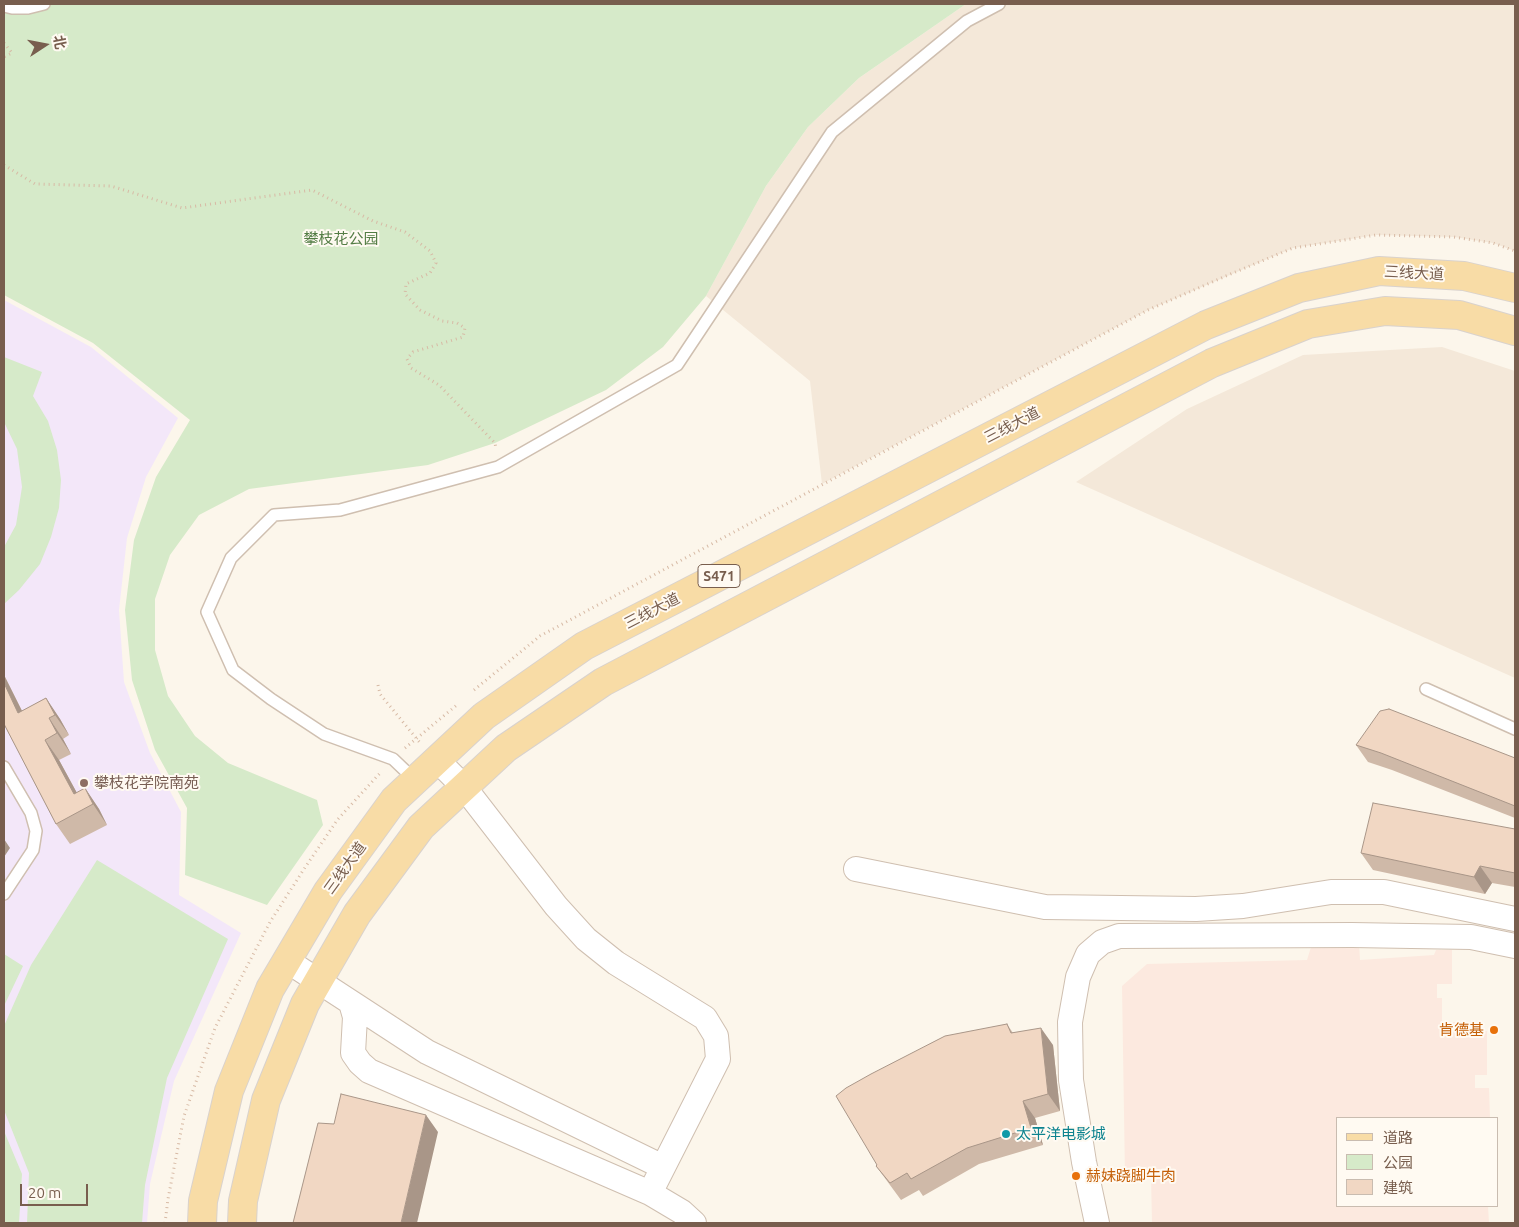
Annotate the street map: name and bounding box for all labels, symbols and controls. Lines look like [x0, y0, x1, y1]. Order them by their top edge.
north arrow [20, 20, 70, 70]
text: 北 [51, 34, 69, 51]
park label: 攀枝花公园 [304, 230, 378, 248]
street label: 三线大道 [1384, 262, 1444, 284]
street label: 三线大道 [981, 403, 1043, 447]
road number: S471 [698, 564, 740, 588]
street label: 三线大道 [621, 589, 683, 633]
place label: 攀枝花学院南苑 [94, 774, 199, 792]
marker: 攀枝花学院南苑 [78, 777, 90, 789]
street label: 三线大道 [320, 838, 370, 898]
place label: 肯德基 [1439, 1021, 1484, 1039]
marker: 肯德基 [1488, 1024, 1500, 1036]
legend [1336, 1117, 1499, 1207]
place label: 太平洋电影城 [1016, 1125, 1106, 1143]
marker: 太平洋电影城 [1000, 1128, 1012, 1140]
text: 道路 [1383, 1129, 1413, 1146]
text: 公园 [1383, 1154, 1413, 1171]
place label: 赫妹跷脚牛肉 [1086, 1167, 1176, 1185]
marker: 赫妹跷脚牛肉 [1070, 1170, 1082, 1182]
scale bar [22, 1174, 90, 1206]
text: 建筑 [1383, 1179, 1413, 1196]
text: 20 m [28, 1184, 61, 1201]

